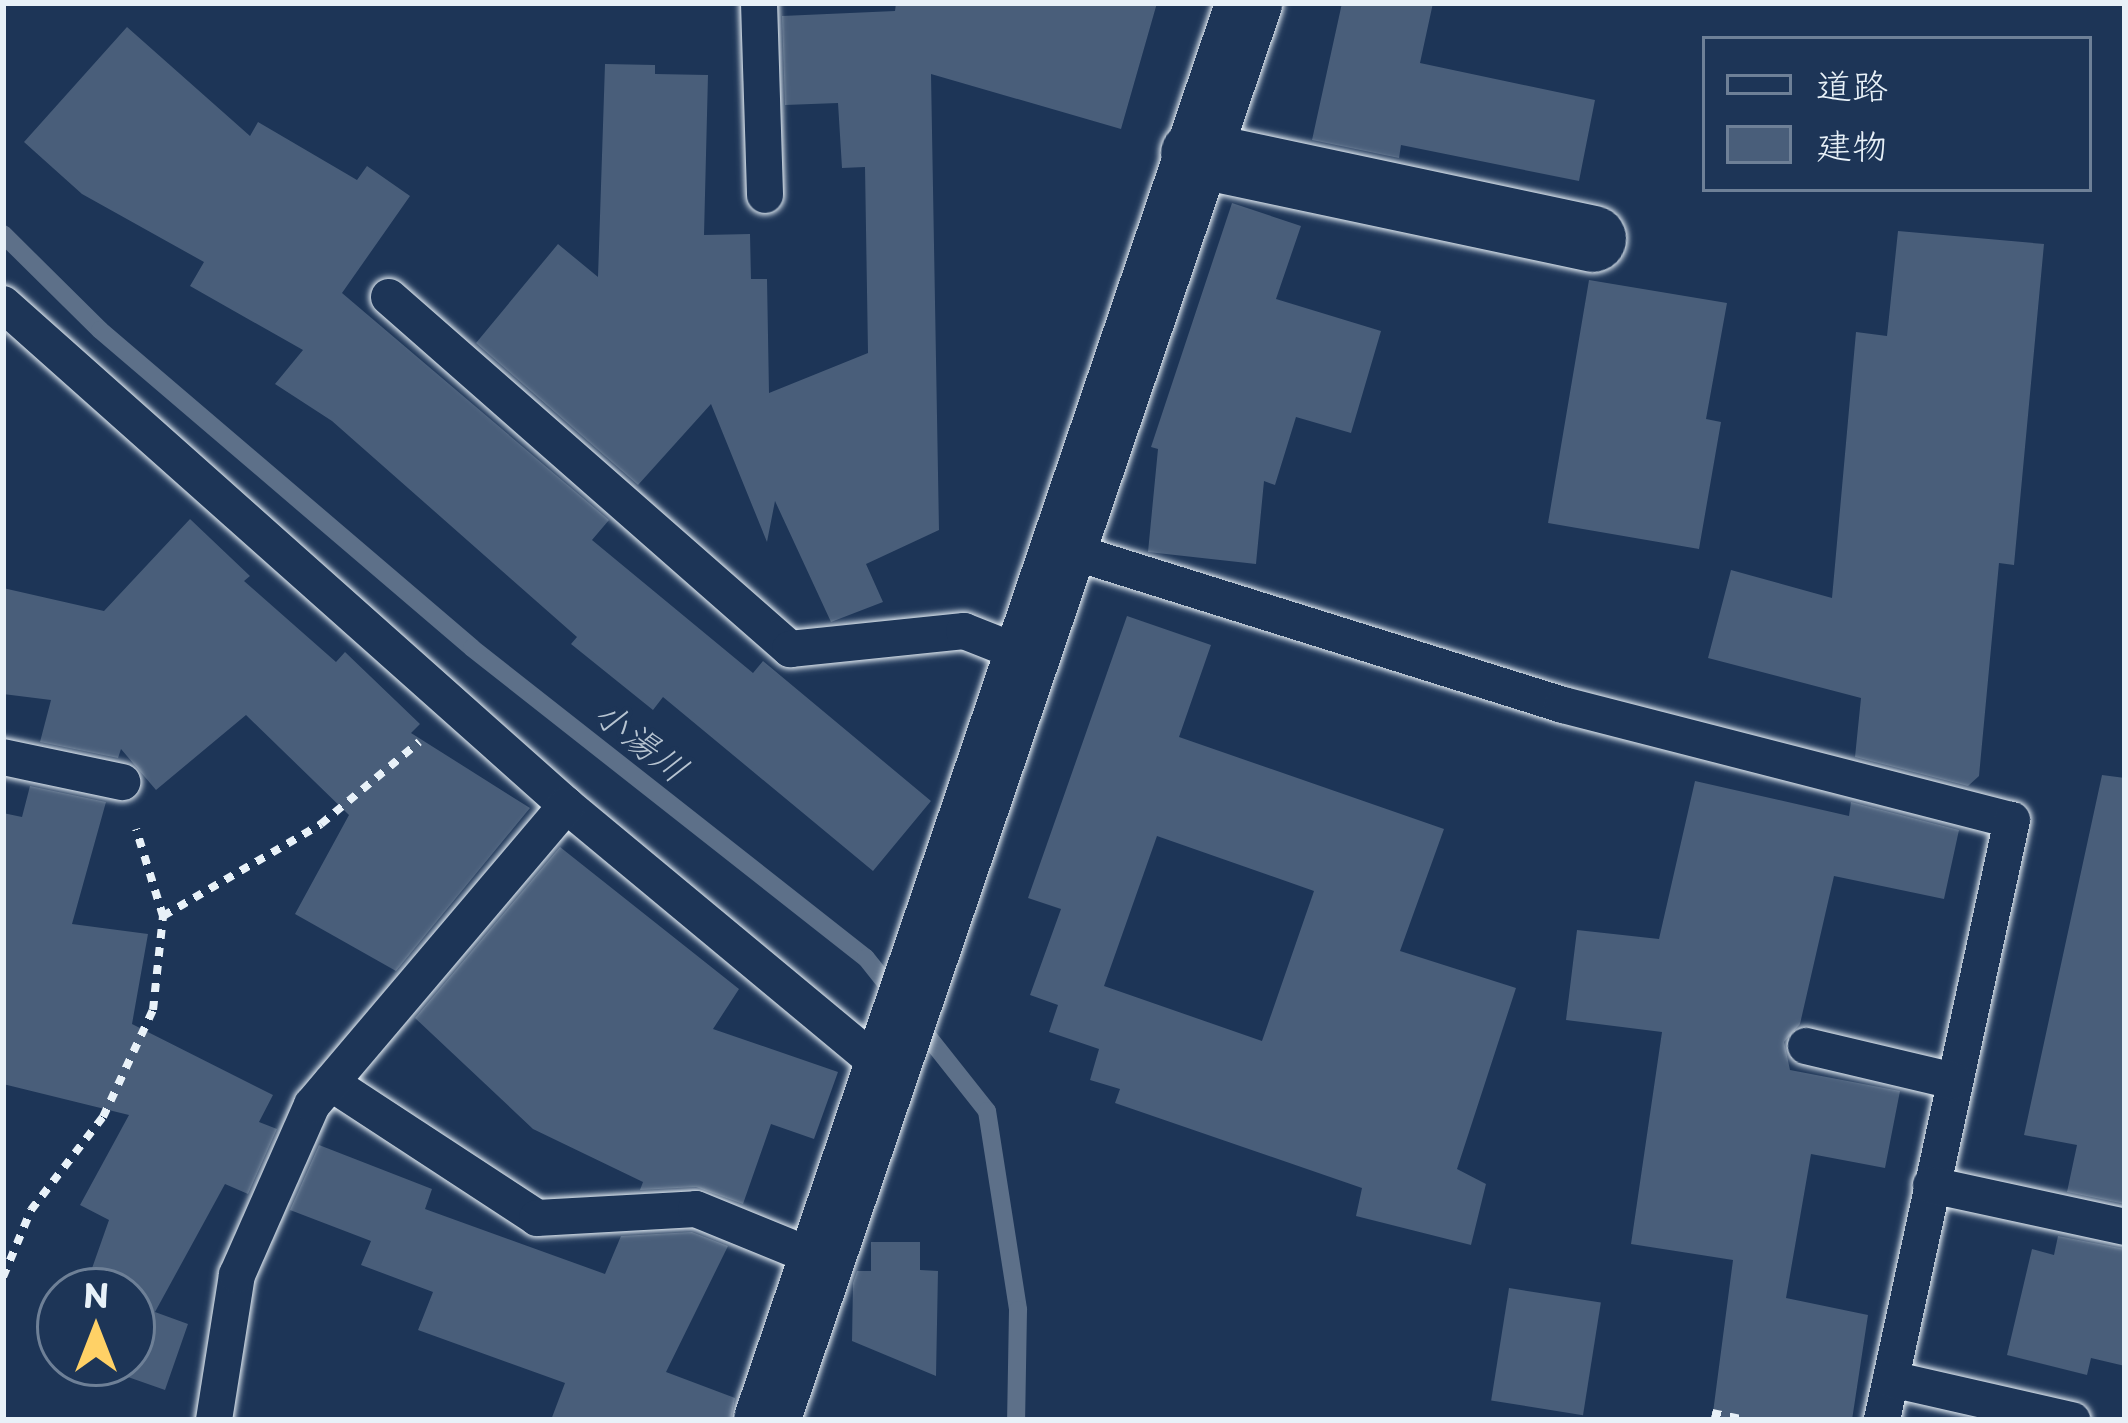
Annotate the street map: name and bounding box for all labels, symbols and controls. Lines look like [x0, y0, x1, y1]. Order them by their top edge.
legend [1702, 36, 2092, 192]
text: 道路 [1816, 57, 1888, 111]
text: 建物 [1816, 117, 1888, 171]
water label: 小湯川 [586, 690, 698, 790]
north arrow [36, 1267, 156, 1387]
text: N [83, 1269, 109, 1319]

